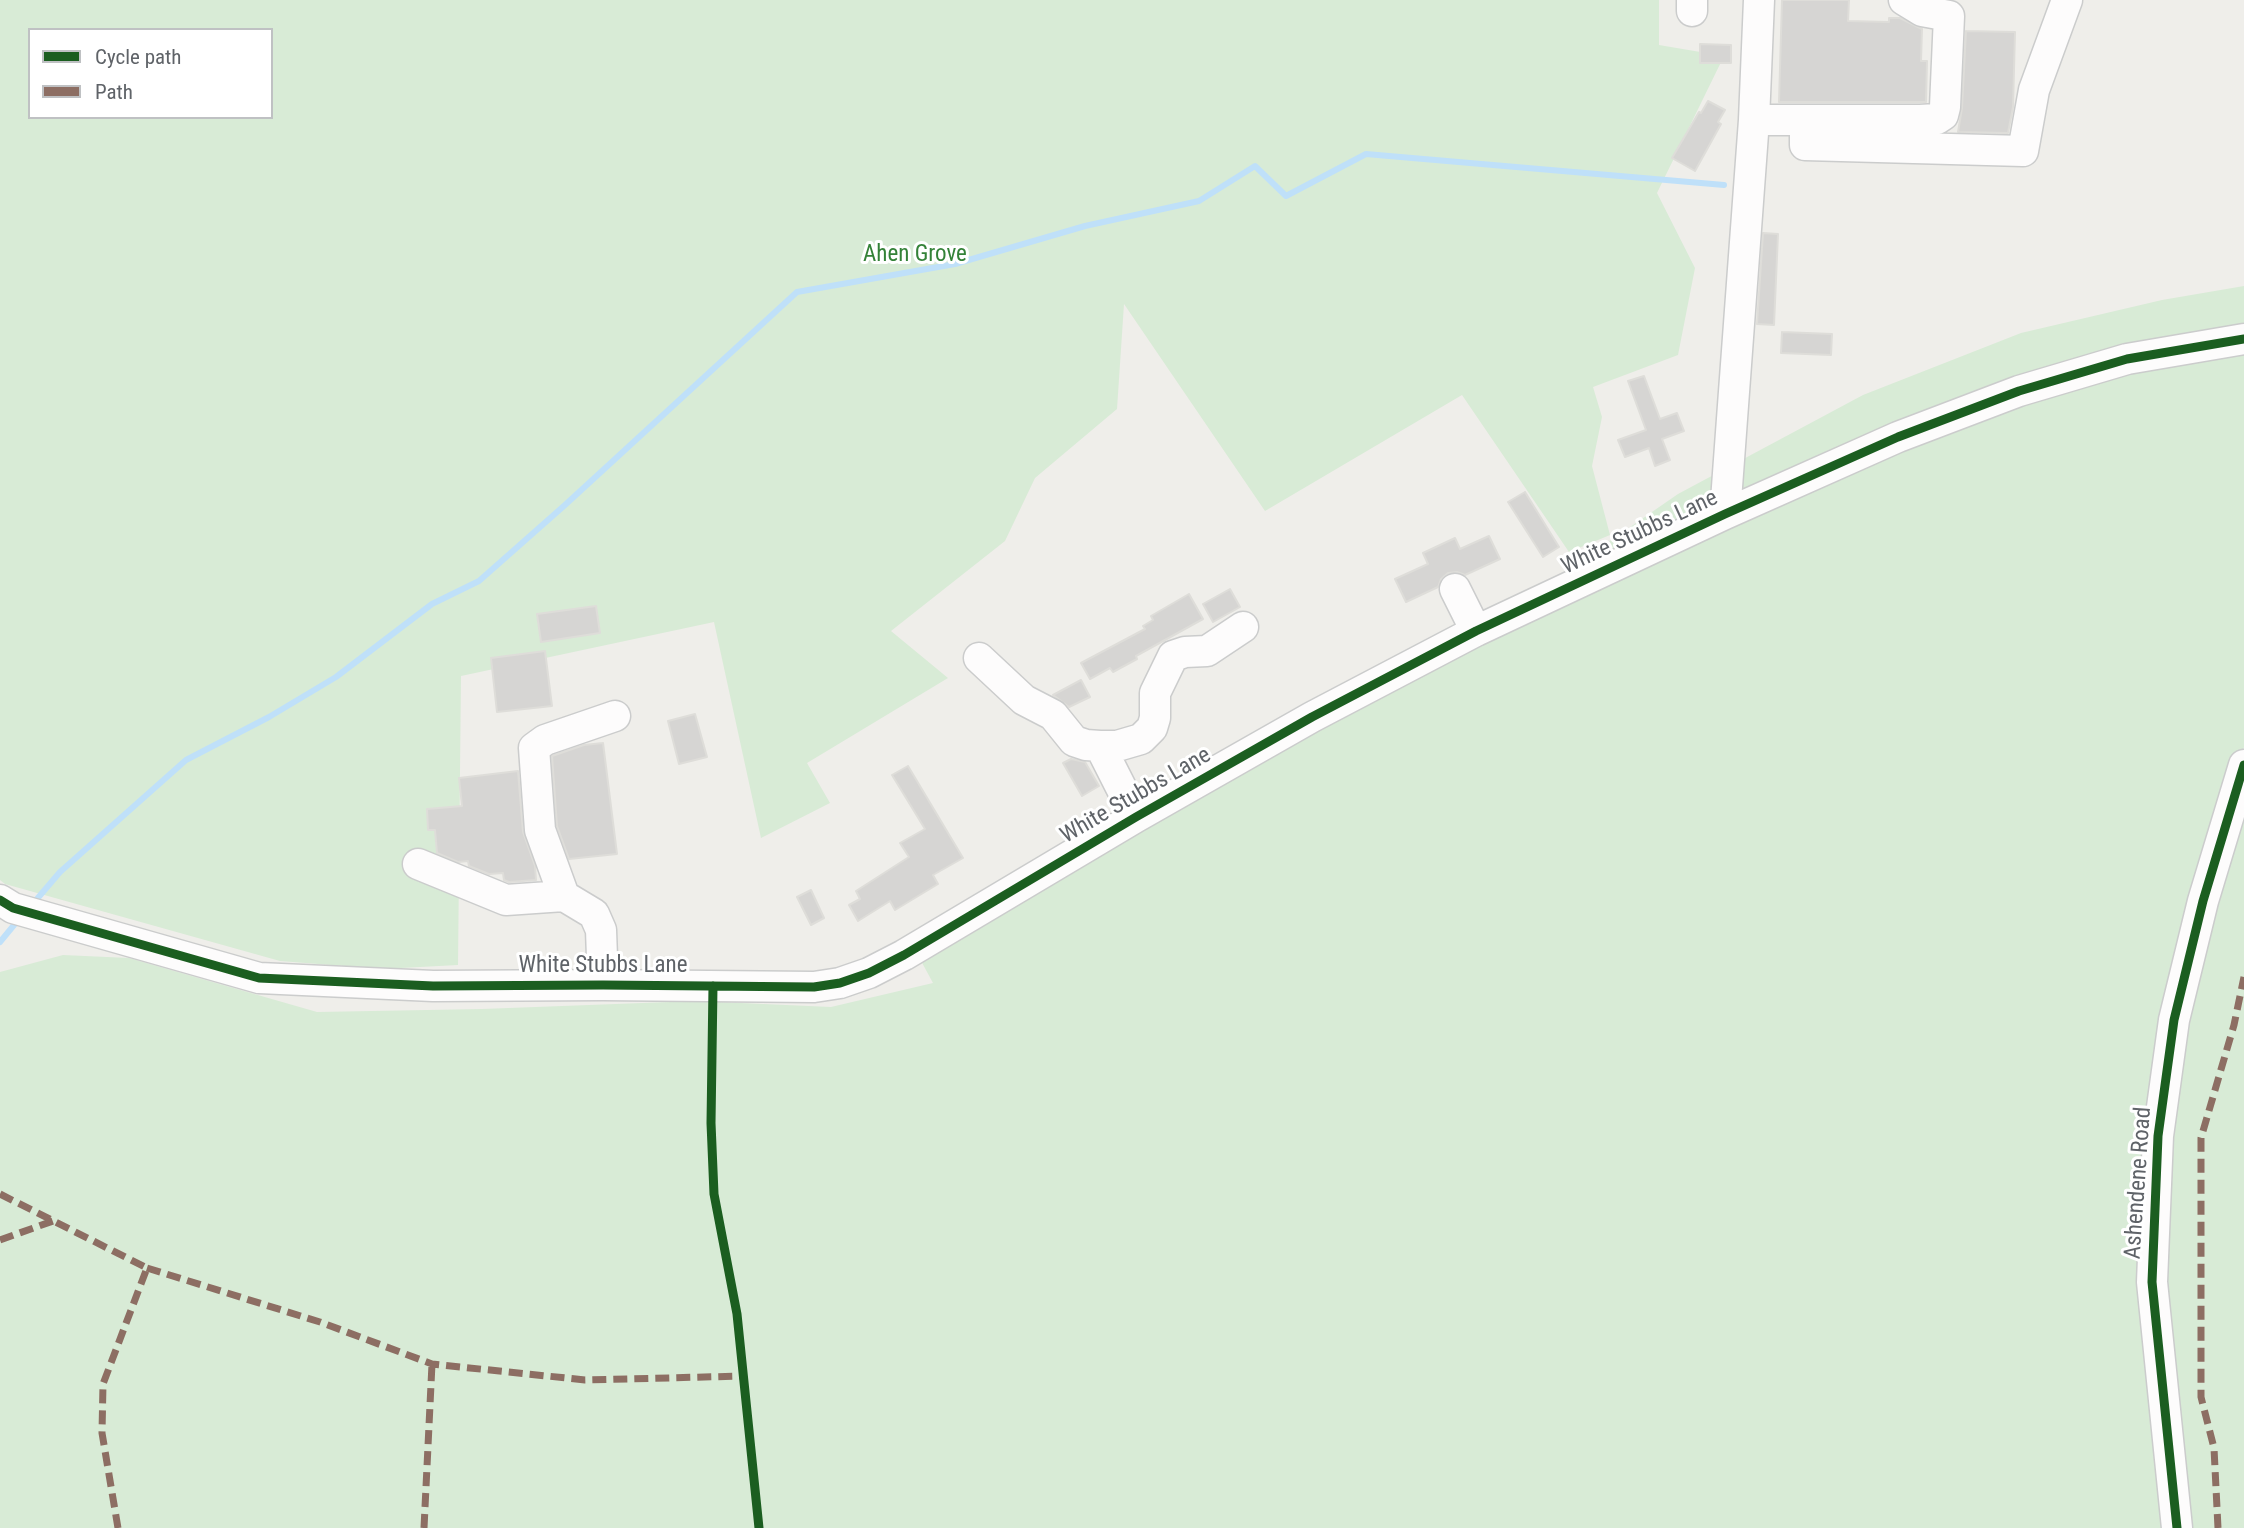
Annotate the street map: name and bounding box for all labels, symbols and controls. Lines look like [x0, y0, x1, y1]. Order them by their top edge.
legend [28, 28, 273, 119]
text: Cycle path [95, 45, 181, 69]
text: Path [95, 80, 133, 104]
park label: Ahen Grove [863, 241, 967, 269]
street label: White Stubbs Lane [1558, 485, 1722, 581]
street label: White Stubbs Lane [1056, 742, 1216, 850]
street label: White Stubbs Lane [519, 952, 687, 980]
street label: Ashendene Road [2120, 1106, 2158, 1260]

